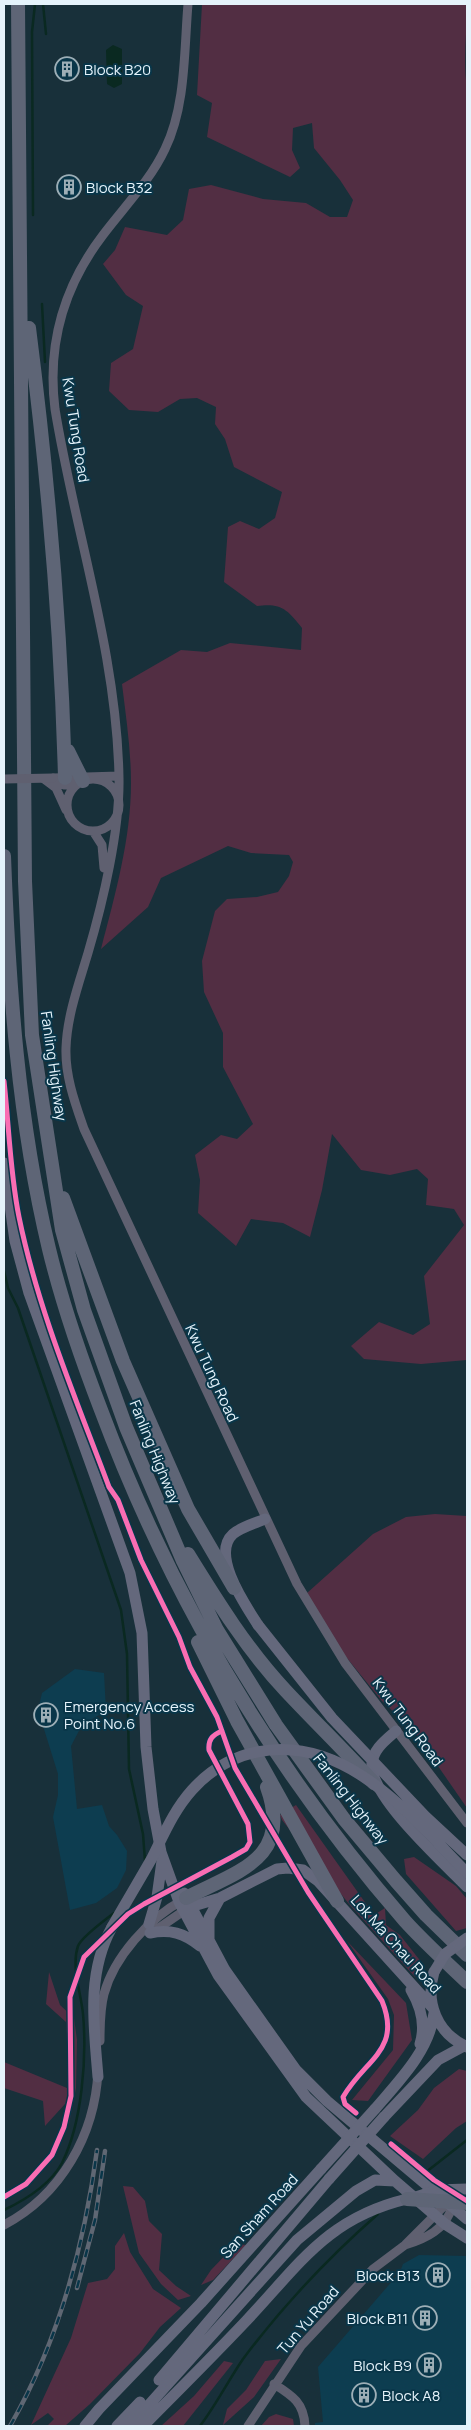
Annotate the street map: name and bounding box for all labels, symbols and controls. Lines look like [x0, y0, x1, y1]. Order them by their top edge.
building icon: Block B20 [54, 56, 80, 82]
place label: Block B20 [84, 59, 151, 80]
building icon: Block B32 [56, 174, 82, 200]
place label: Block B32 [86, 177, 152, 198]
street label: Kwu Tung Road [57, 376, 95, 484]
street label: Fanling Highway [36, 1010, 72, 1122]
street label: Kwu Tung Road [180, 1321, 244, 1425]
street label: Fanling Highway [125, 1397, 186, 1507]
street label: Kwu Tung Road [368, 1673, 448, 1771]
place label: Emergency Access Point No.6 [64, 1696, 195, 1734]
building icon: Emergency Access Point No.6 [33, 1702, 59, 1728]
street label: Fanling Highway [309, 1749, 393, 1849]
street label: Lok Ma Chau Road [346, 1890, 446, 1998]
street label: San Sham Road [215, 2169, 303, 2263]
building icon: Block B13 [425, 2262, 451, 2288]
place label: Block B13 [356, 2265, 420, 2286]
street label: Tun Yu Road [272, 2281, 344, 2359]
building icon: Block B11 [412, 2305, 438, 2331]
place label: Block B11 [347, 2308, 408, 2329]
building icon: Block B9 [416, 2352, 442, 2378]
place label: Block B9 [353, 2355, 412, 2376]
building icon: Block A8 [351, 2382, 377, 2408]
place label: Block A8 [382, 2385, 441, 2406]

